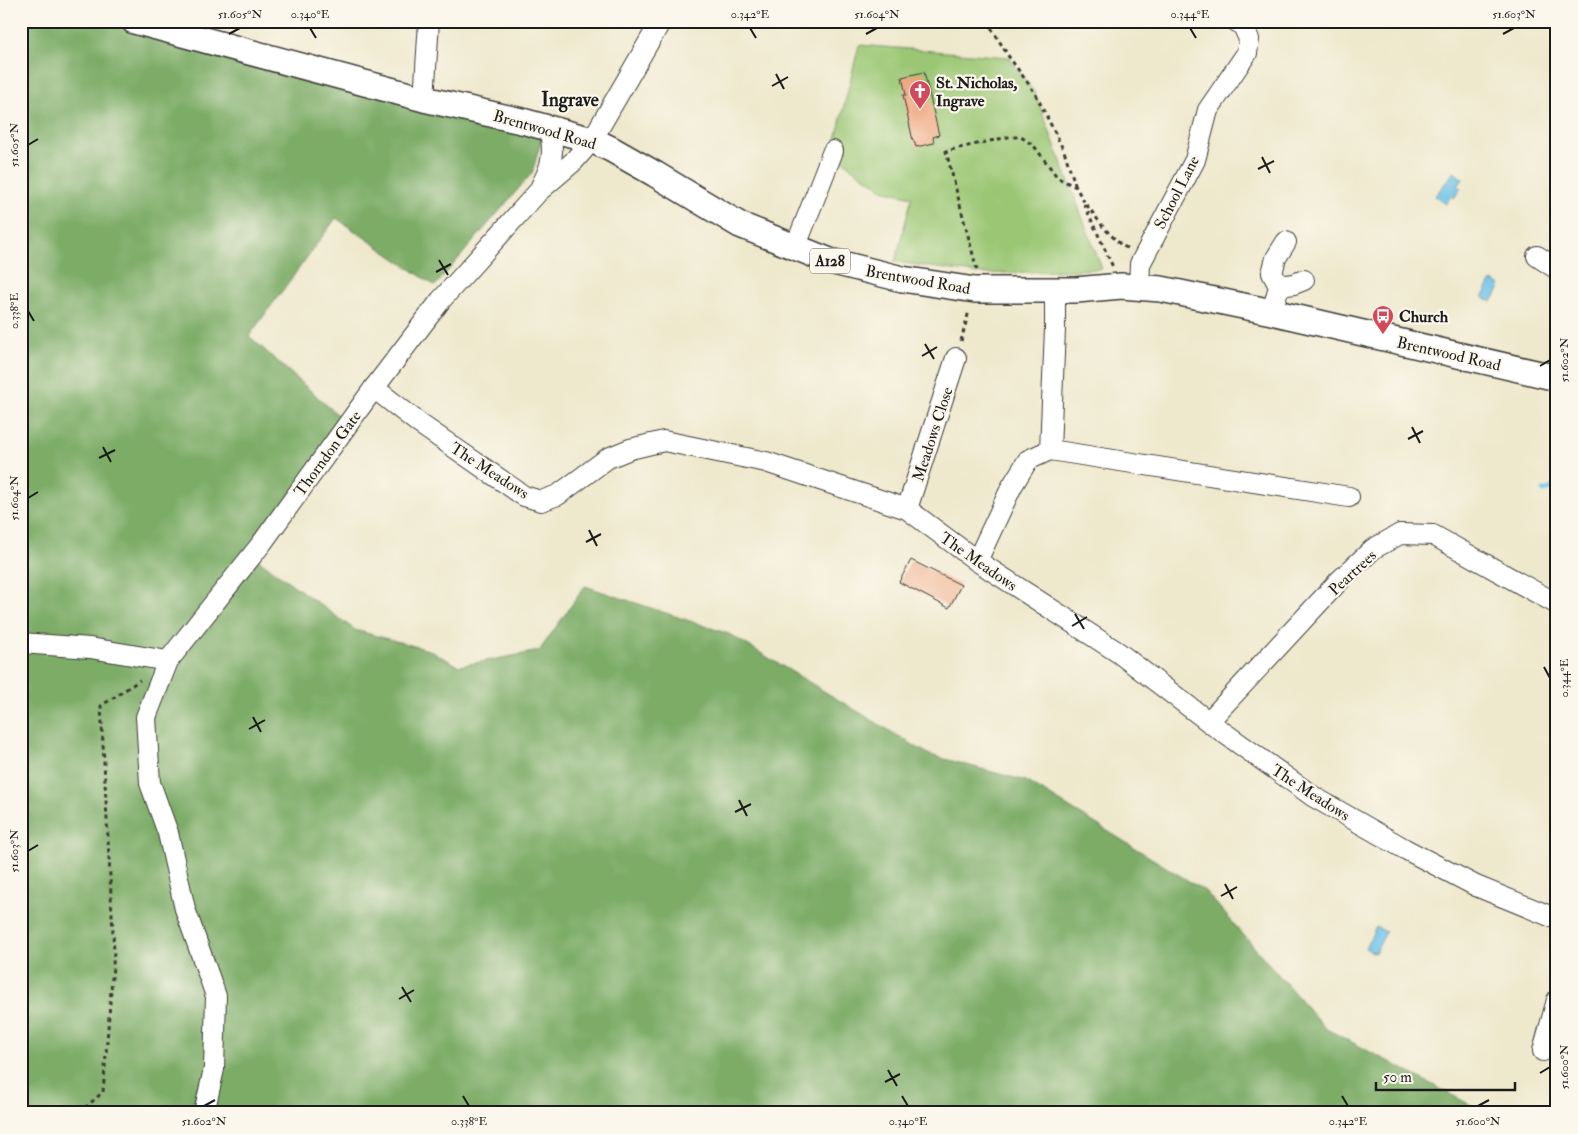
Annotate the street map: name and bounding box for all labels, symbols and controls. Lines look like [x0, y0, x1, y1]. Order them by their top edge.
text: 51.605°N [218, 7, 262, 22]
text: 0.340°E [291, 7, 330, 22]
text: 0.342°E [731, 7, 770, 22]
text: 51.604°N [854, 7, 900, 22]
text: 0.344°E [1171, 7, 1210, 22]
text: 51.603°N [1492, 7, 1536, 22]
place label: St. Nicholas, Ingrave [936, 73, 1018, 112]
church icon: St. Nicholas, Ingrave [908, 79, 932, 110]
district label: Ingrave [541, 88, 599, 113]
street label: Brentwood Road [491, 106, 599, 154]
text: 51.605°N [7, 123, 22, 167]
street label: School Lane [1150, 152, 1204, 232]
road number: A128 [810, 248, 850, 274]
street label: Brentwood Road [864, 261, 972, 299]
text: 0.338°E [7, 293, 22, 329]
bus stop icon: Church [1371, 304, 1395, 335]
place label: Church [1399, 307, 1449, 327]
street label: Brentwood Road [1395, 332, 1503, 376]
text: 51.602°N [1557, 337, 1572, 383]
street label: Meadows Close [908, 384, 958, 484]
street label: Thorndon Gate [290, 407, 366, 500]
street label: The Meadows [446, 438, 532, 504]
text: 51.604°N [7, 475, 22, 521]
street label: The Meadows [936, 528, 1021, 596]
street label: Peartrees [1325, 546, 1381, 600]
text: 0.344°E [1557, 658, 1572, 697]
street label: The Meadows [1267, 760, 1353, 826]
text: 51.603°N [7, 829, 22, 873]
text: 51.600°N [1557, 1044, 1572, 1090]
scale bar [1376, 1059, 1514, 1091]
text: 50 m [1383, 1068, 1412, 1087]
text: 51.602°N [181, 1114, 227, 1129]
text: 0.338°E [451, 1114, 487, 1129]
text: 0.340°E [889, 1114, 928, 1129]
text: 0.342°E [1329, 1114, 1368, 1129]
text: 51.600°N [1455, 1114, 1501, 1129]

